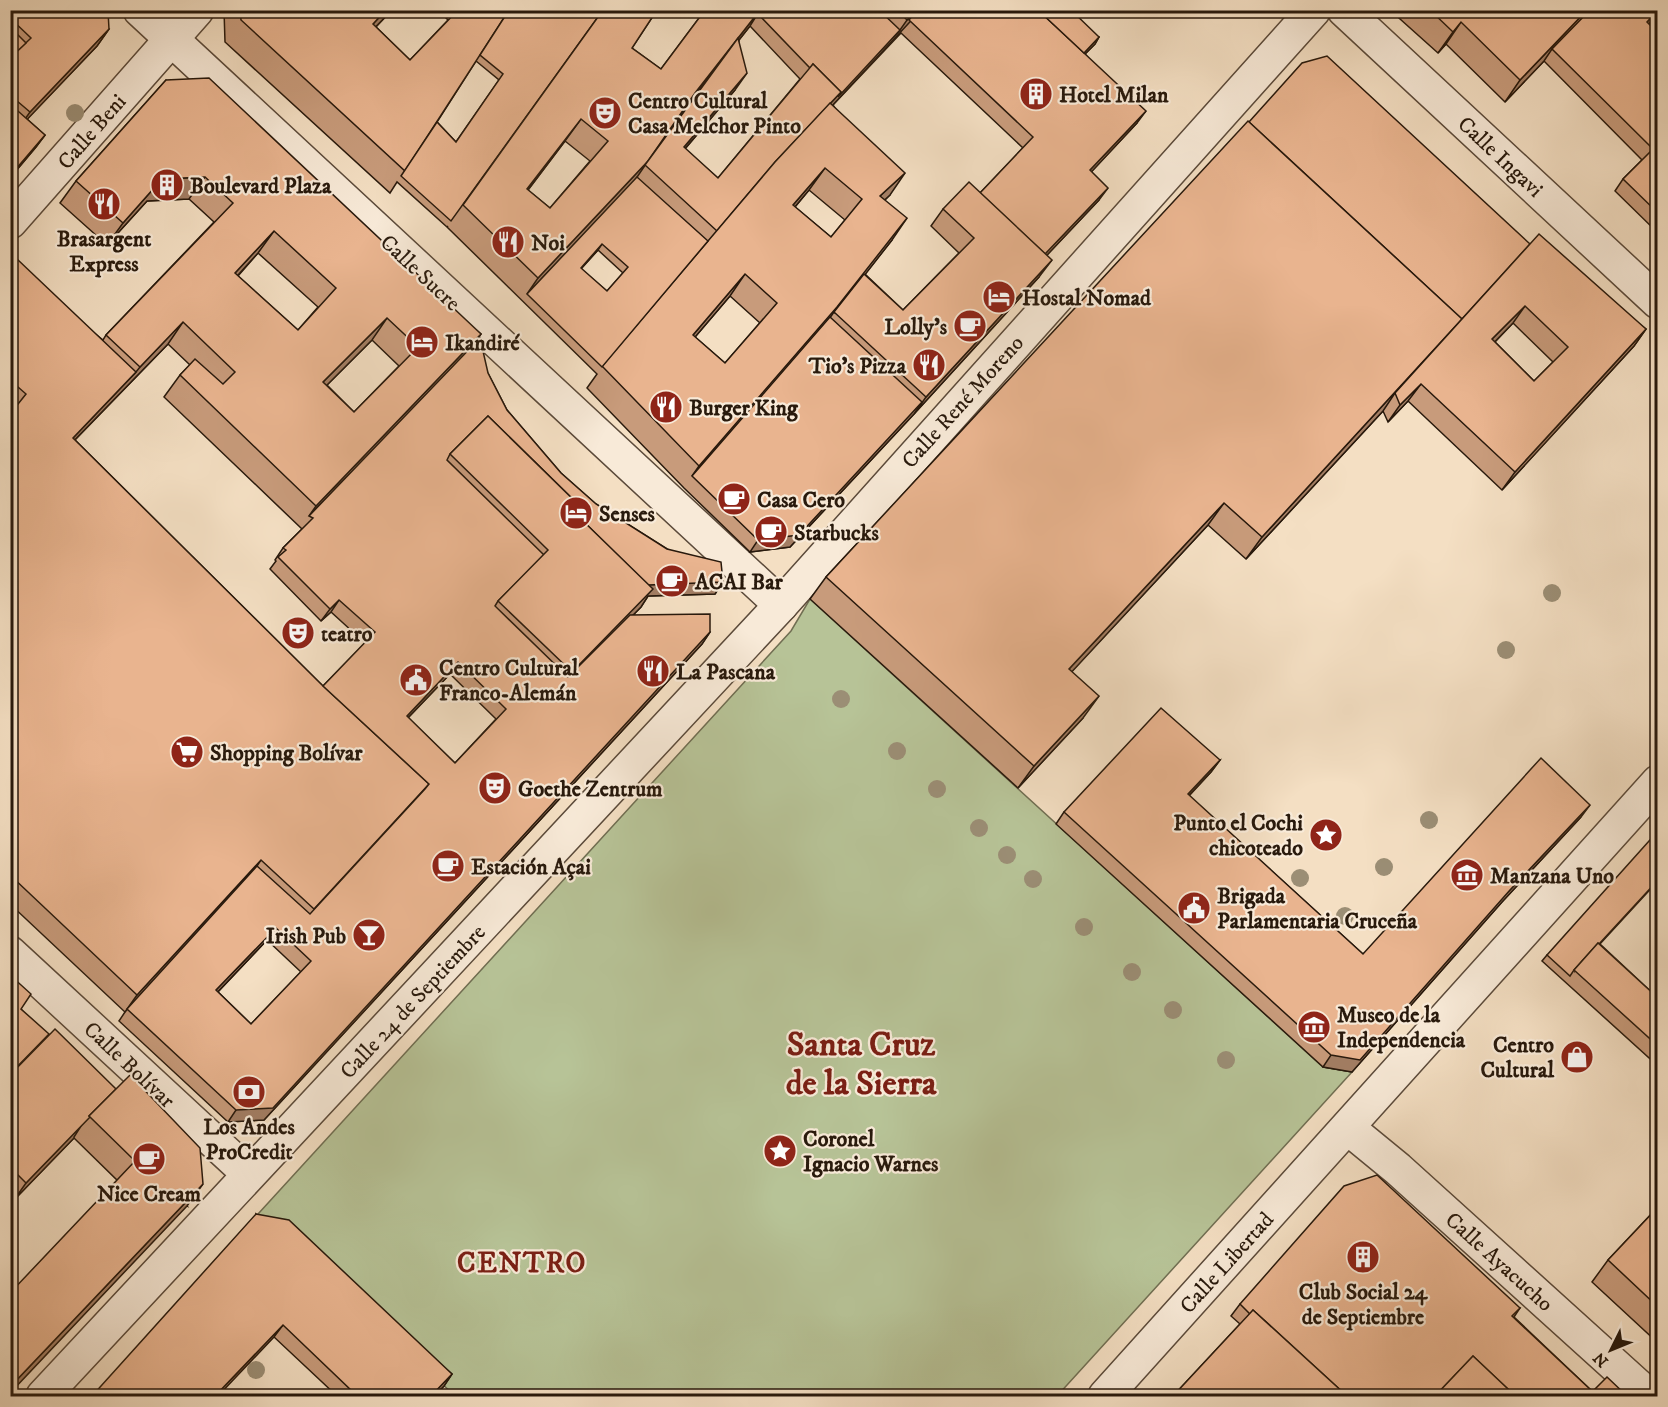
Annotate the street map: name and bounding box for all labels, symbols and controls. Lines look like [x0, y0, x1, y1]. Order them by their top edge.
building icon: Hotel Milan [1018, 76, 1054, 112]
place label: Hotel Milan [1059, 82, 1169, 109]
place label: Centro Cultural Casa Melchor Pinto [628, 88, 801, 140]
street label: Calle Beni [52, 89, 132, 175]
theatre icon: Centro Cultural Casa Melchor Pinto [587, 95, 623, 131]
street label: Calle Ingavi [1452, 111, 1548, 203]
building icon: Boulevard Plaza [149, 167, 185, 203]
place label: Boulevard Plaza [190, 173, 332, 200]
restaurant icon: Brasargent Express [86, 186, 122, 222]
restaurant icon: Noi [490, 224, 526, 260]
place label: Brasargent Express [57, 226, 151, 278]
street label: Calle Sucre [374, 229, 466, 317]
place label: Noi [531, 230, 565, 257]
hotel icon: Hostal Nomad [981, 279, 1017, 315]
place label: Hostal Nomad [1022, 285, 1152, 312]
cafe icon: Lolly's [952, 308, 988, 344]
place label: Lolly's [884, 314, 948, 341]
hotel icon: Ikandiré [404, 324, 440, 360]
place label: Ikandiré [445, 330, 521, 357]
street label: Calle René Moreno [896, 330, 1030, 474]
restaurant icon: Tio's Pizza [911, 347, 947, 383]
place label: Tio's Pizza [808, 353, 907, 380]
restaurant icon: Burger King [648, 389, 684, 425]
place label: Burger King [689, 395, 799, 422]
cafe icon: Casa Cero [716, 481, 752, 517]
place label: Casa Cero [757, 487, 845, 514]
hotel icon: Senses [558, 495, 594, 531]
place label: Senses [599, 501, 656, 528]
cafe icon: Starbucks [753, 514, 789, 550]
place label: Starbucks [794, 520, 879, 547]
cafe icon: ACAI Bar [654, 563, 690, 599]
place label: ACAI Bar [694, 569, 784, 596]
theatre icon: teatro [280, 615, 316, 651]
place label: teatro [321, 621, 373, 648]
restaurant icon: La Pascana [635, 653, 671, 689]
place label: Centro Cultural Franco-Alemán [439, 655, 579, 707]
place label: La Pascana [676, 659, 776, 686]
public building icon: Centro Cultural Franco-Alemán [398, 662, 434, 698]
supermarket icon: Shopping Bolívar [169, 734, 205, 770]
place label: Shopping Bolívar [210, 740, 363, 767]
theatre icon: Goethe Zentrum [477, 770, 513, 806]
place label: Goethe Zentrum [518, 776, 663, 803]
place label: Punto el Cochi chicoteado [1173, 810, 1303, 862]
place icon: Punto el Cochi chicoteado [1308, 817, 1344, 853]
cafe icon: Estación Açai [430, 848, 466, 884]
place label: Estación Açai [471, 854, 591, 881]
museum icon: Manzana Uno [1449, 857, 1485, 893]
place label: Manzana Uno [1490, 863, 1614, 890]
place label: Brigada Parlamentaria Cruceña [1217, 883, 1418, 935]
public building icon: Brigada Parlamentaria Cruceña [1176, 890, 1212, 926]
bar icon: Irish Pub [351, 917, 387, 953]
street label: Calle 24 de Septiembre [335, 919, 492, 1085]
place label: Irish Pub [266, 923, 346, 950]
place label: Museo de la Independencia [1337, 1002, 1466, 1054]
museum icon: Museo de la Independencia [1296, 1009, 1332, 1045]
street label: Calle Bolívar [78, 1016, 181, 1115]
district label: Santa Cruz de la Sierra [786, 1024, 937, 1105]
place label: Centro Cultural [1480, 1032, 1554, 1084]
shop icon: Centro Cultural [1559, 1039, 1595, 1075]
bank icon: Los Andes ProCredit [231, 1074, 267, 1110]
place label: Los Andes ProCredit [203, 1114, 295, 1166]
place label: Coronel Ignacio Warnes [803, 1126, 939, 1178]
place icon: Coronel Ignacio Warnes [762, 1133, 798, 1169]
cafe icon: Nice Cream [131, 1141, 167, 1177]
place label: Nice Cream [97, 1181, 202, 1208]
street label: Calle Libertad [1174, 1207, 1280, 1319]
street label: Calle Ayacucho [1439, 1207, 1559, 1318]
building icon: Club Social 24 de Septiembre [1345, 1239, 1381, 1275]
district label: CENTRO [457, 1246, 587, 1281]
place label: Club Social 24 de Septiembre [1299, 1279, 1428, 1331]
north arrow [1581, 1320, 1641, 1380]
text: N [1589, 1348, 1613, 1371]

